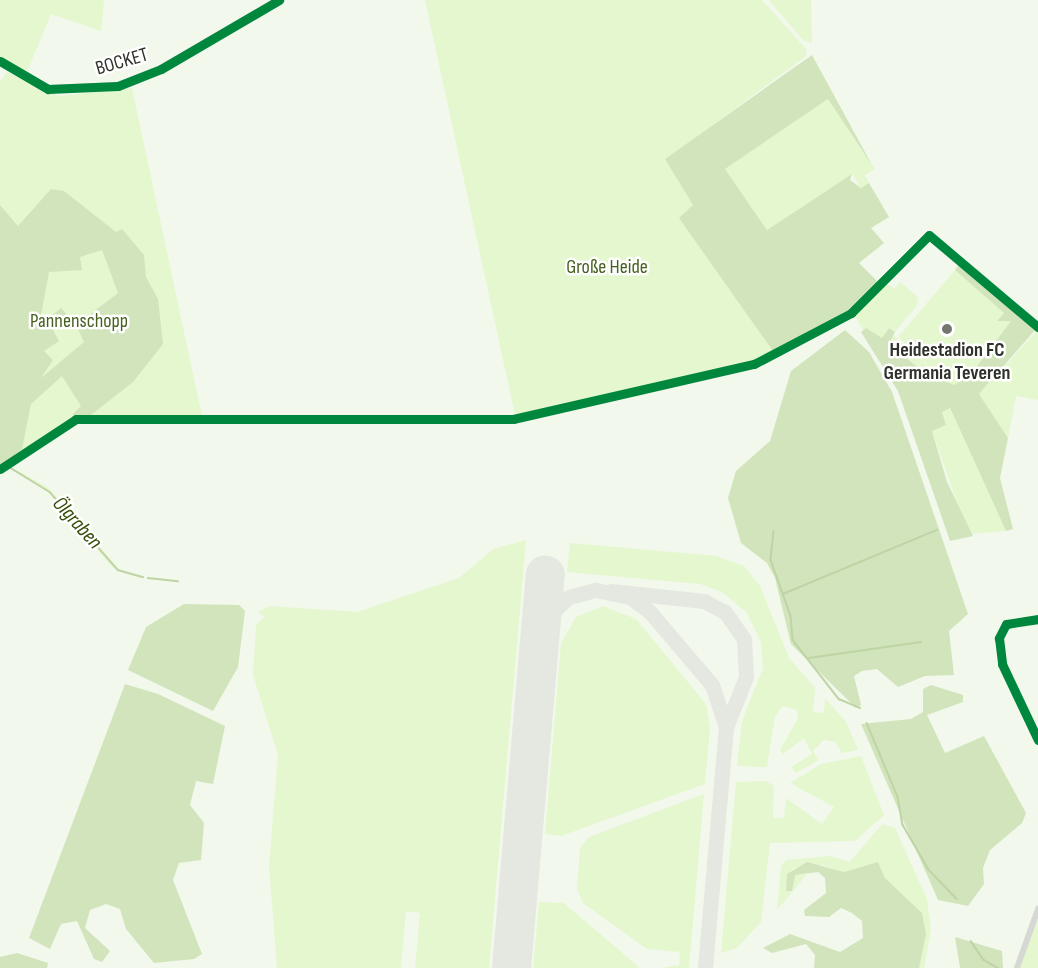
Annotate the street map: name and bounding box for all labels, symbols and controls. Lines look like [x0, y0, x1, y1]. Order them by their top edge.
street label: BOCKET [93, 43, 151, 81]
park label: Große Heide [566, 255, 648, 279]
park label: Pannenschopp [30, 309, 128, 333]
marker: Heidestadion FC Germania Teveren [940, 322, 954, 336]
place label: Heidestadion FC Germania Teveren [884, 338, 1010, 385]
water label: Ölgraben [47, 492, 107, 554]

